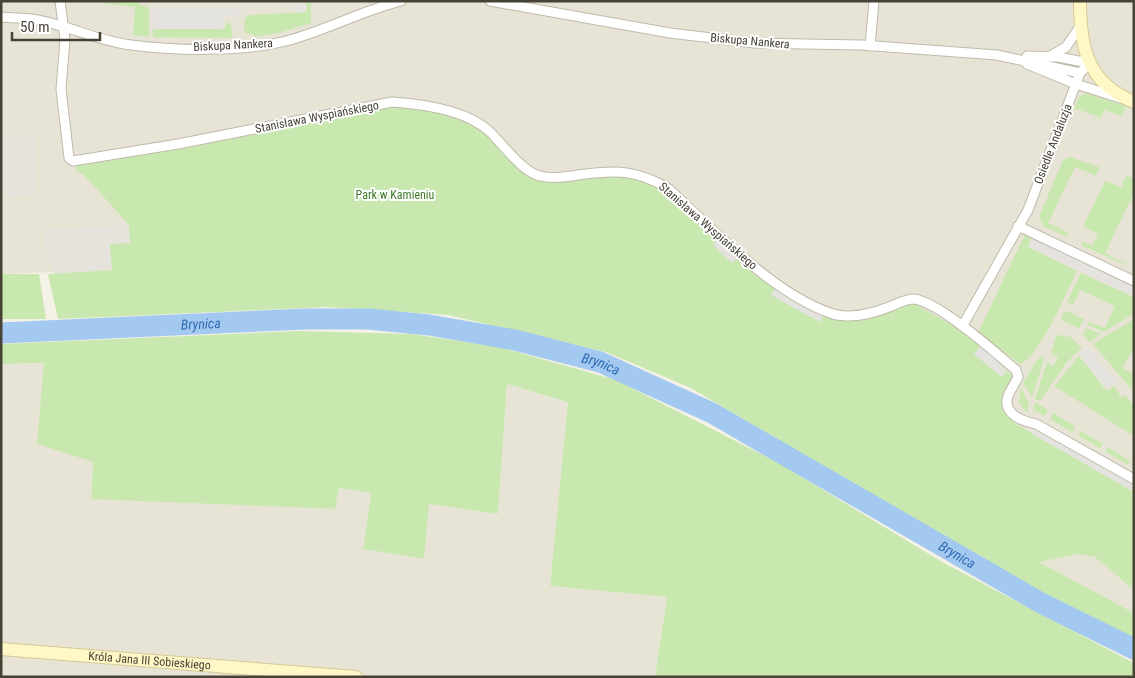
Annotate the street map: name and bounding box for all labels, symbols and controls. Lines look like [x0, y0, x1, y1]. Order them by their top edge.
scale bar [12, 10, 100, 42]
text: 50 m [20, 18, 50, 36]
street label: Biskupa Nankera [710, 31, 790, 51]
street label: Biskupa Nankera [193, 36, 273, 54]
street label: Stanisława Wyspiańskiego [254, 98, 380, 136]
street label: Osiedle Andaluzja [1031, 102, 1075, 186]
street label: Stanisława Wyspiańskiego [656, 179, 760, 273]
park label: Park w Kamieniu [356, 188, 435, 202]
water label: Brynica [181, 315, 221, 333]
water label: Brynica [580, 350, 623, 378]
water label: Brynica [936, 538, 979, 572]
street label: Króla Jana III Sobieskiego [88, 649, 211, 673]

